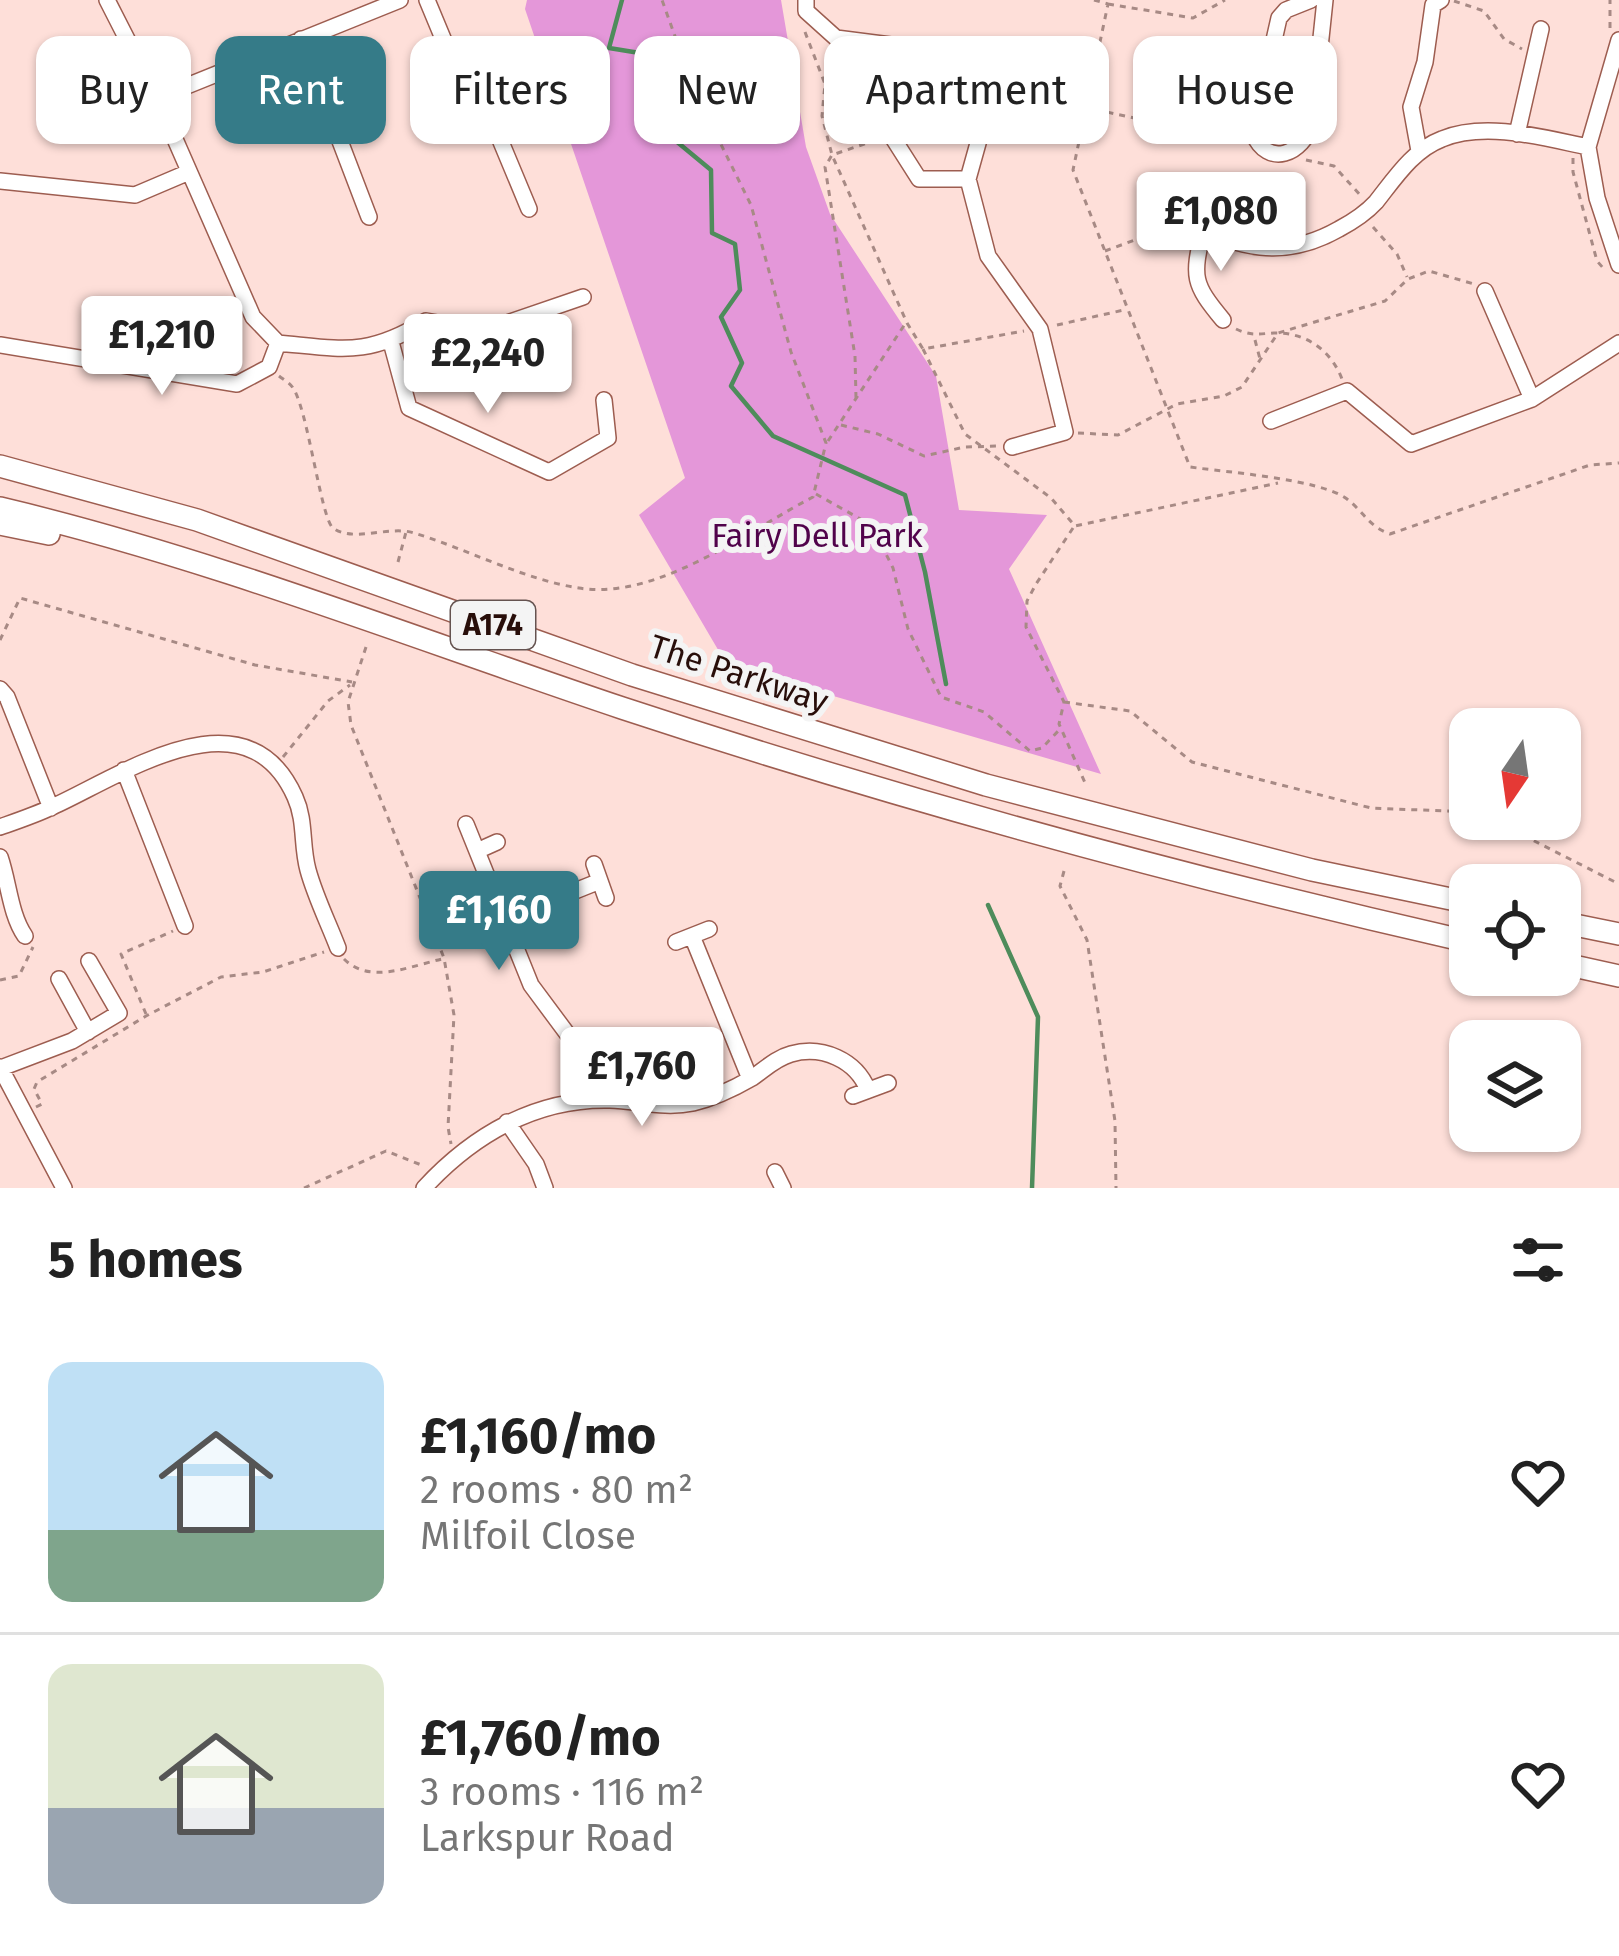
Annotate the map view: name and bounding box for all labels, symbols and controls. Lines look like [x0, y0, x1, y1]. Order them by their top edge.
chip: Buy [36, 36, 191, 144]
chip: Rent [215, 36, 386, 144]
chip: Filters [410, 36, 610, 144]
chip: New [634, 36, 800, 144]
chip: Apartment [824, 36, 1109, 144]
chip: House [1133, 36, 1337, 144]
pin: £1,080 [1123, 172, 1319, 274]
text: £1,080 [1164, 188, 1278, 234]
pin: £1,210 [64, 296, 260, 398]
text: £1,210 [108, 312, 216, 358]
pin: £2,240 [390, 314, 586, 416]
text: £2,240 [431, 330, 545, 376]
park label: Fairy Dell Park [711, 516, 923, 556]
road number: A174 [451, 601, 535, 649]
street label: The Parkway [645, 626, 833, 722]
north arrow [1449, 708, 1581, 840]
map controls [1449, 708, 1581, 1152]
button: locate [1449, 864, 1581, 996]
pin: £1,160 [401, 871, 597, 973]
text: £1,160 [446, 887, 552, 933]
button: layers [1449, 1020, 1581, 1152]
pin: £1,760 [544, 1027, 740, 1129]
text: £1,760 [587, 1043, 697, 1089]
icon: filters [1505, 1227, 1571, 1293]
text: 5 homes [48, 1229, 243, 1291]
text: £1,160/mo [420, 1405, 656, 1467]
icon: home [144, 1410, 288, 1554]
icon: heart [1505, 1449, 1571, 1515]
text: 2 rooms · 80 m² [420, 1467, 693, 1513]
text: Milfoil Close [420, 1513, 636, 1559]
text: £1,760/mo [420, 1707, 661, 1769]
icon: home [144, 1712, 288, 1856]
icon: heart [1505, 1751, 1571, 1817]
text: 3 rooms · 116 m² [420, 1769, 704, 1815]
text: Larkspur Road [420, 1815, 674, 1861]

